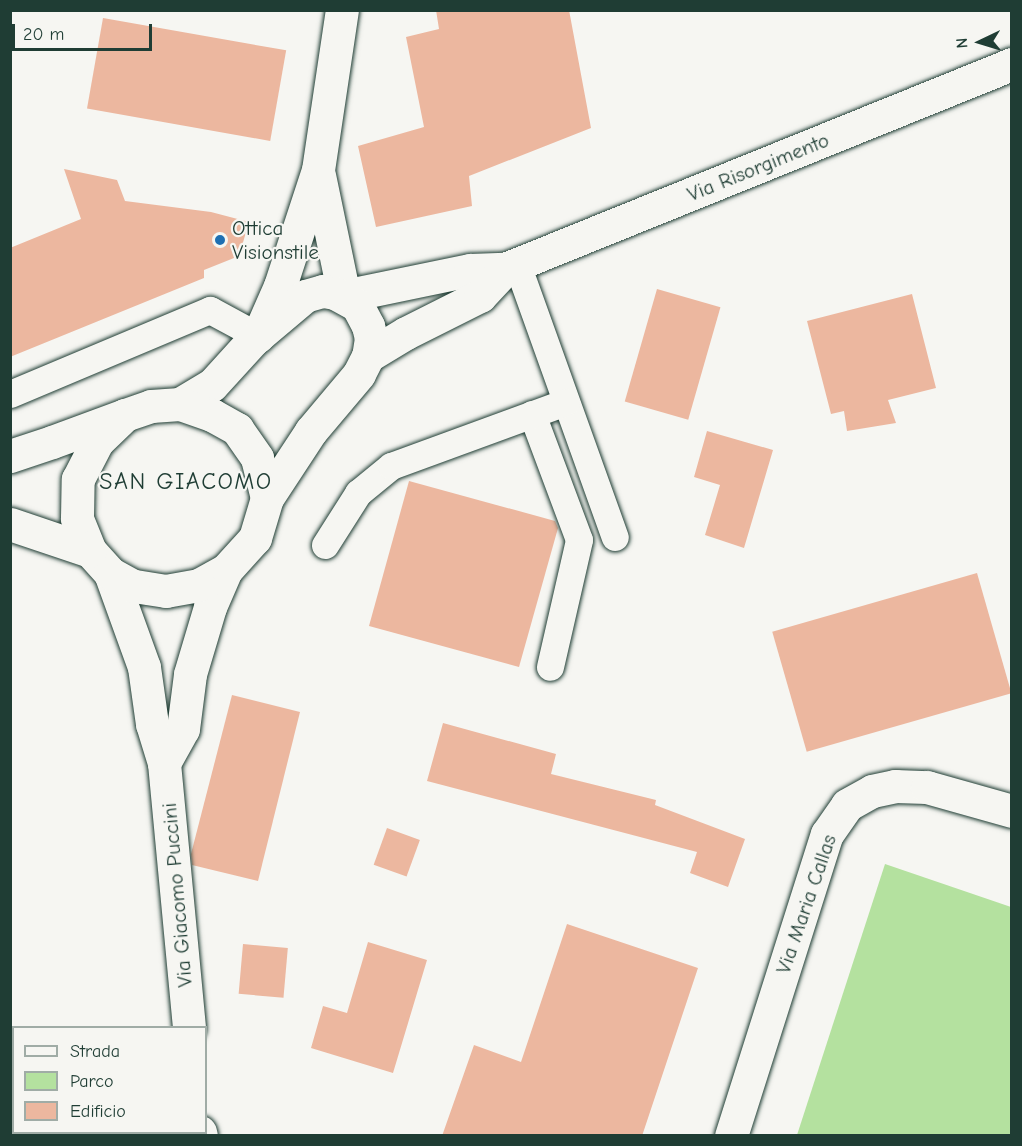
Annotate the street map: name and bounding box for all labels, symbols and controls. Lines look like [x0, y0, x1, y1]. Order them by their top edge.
scale bar [15, 12, 154, 50]
north arrow [950, 12, 1010, 72]
text: 20 m [23, 24, 64, 45]
text: N [953, 37, 971, 49]
street label: Via Risorgimento [683, 127, 833, 207]
place label: Ottica Visionstile [232, 215, 319, 265]
marker: Ottica Visionstile [213, 233, 227, 247]
district label: SAN GIACOMO [99, 468, 273, 496]
street label: Via Giacomo Puccini [156, 802, 198, 988]
street label: Via Maria Callas [770, 831, 842, 977]
legend [12, 1026, 207, 1134]
text: Strada [70, 1041, 120, 1062]
text: Parco [70, 1071, 113, 1092]
text: Edificio [70, 1101, 126, 1122]

